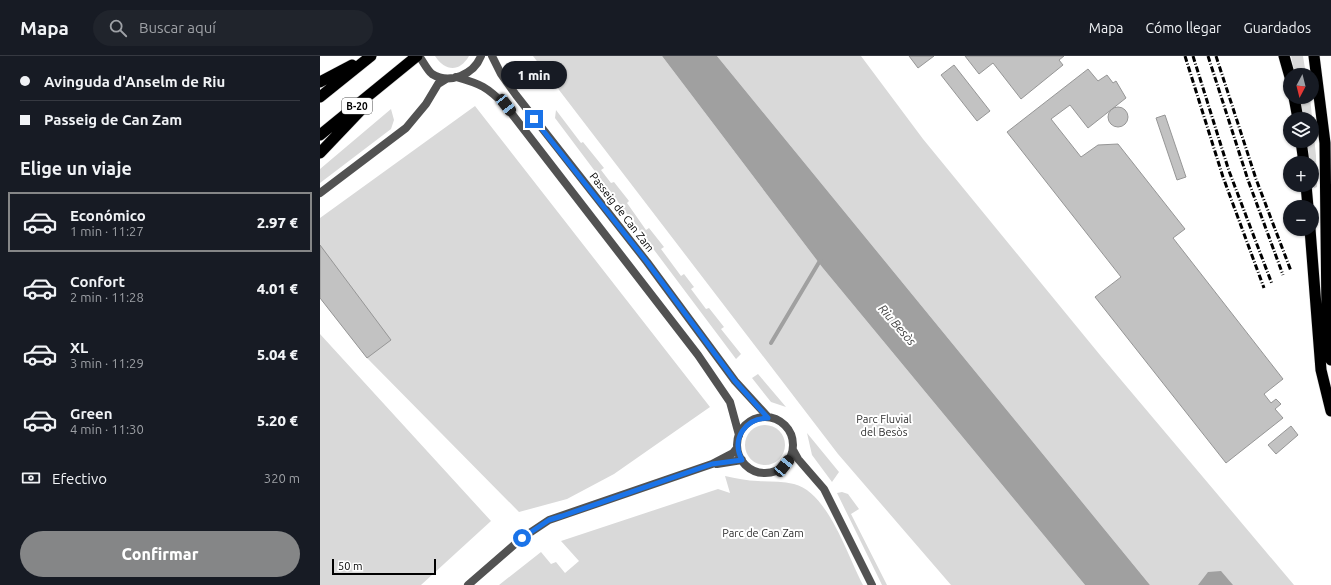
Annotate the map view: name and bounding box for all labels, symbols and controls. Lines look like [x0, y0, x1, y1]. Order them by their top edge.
search box [93, 10, 373, 46]
text: Mapa [20, 17, 69, 39]
icon: search [107, 17, 129, 39]
text: Buscar aquí [139, 19, 216, 36]
text: Mapa [1089, 20, 1124, 36]
text: Cómo llegar [1146, 20, 1221, 36]
text: Guardados [1243, 20, 1311, 36]
callout: 1 min [501, 61, 567, 89]
text: 1 min [517, 68, 551, 82]
north arrow [1283, 68, 1319, 104]
map controls [1283, 68, 1319, 236]
text: Avinguda d'Anselm de Riu [44, 73, 225, 90]
car [494, 92, 518, 118]
road number: B-20 [342, 98, 372, 114]
route end [525, 110, 543, 128]
text: Passeig de Can Zam [44, 111, 182, 128]
button: layers [1283, 112, 1319, 148]
button: + [1283, 156, 1319, 192]
text: Elige un viaje [20, 158, 132, 178]
street label: Passeig de Can Zam [587, 170, 657, 254]
button: − [1283, 200, 1319, 236]
icon: car [22, 204, 58, 240]
text: Económico [70, 207, 146, 224]
text: 2.97 € [257, 214, 298, 231]
text: 1 min · 11:27 [70, 224, 144, 238]
icon: car [22, 270, 58, 306]
text: Confort [70, 273, 125, 290]
text: 4.01 € [257, 280, 298, 297]
text: 2 min · 11:28 [70, 290, 144, 304]
water label: Riu Besòs [876, 302, 919, 348]
icon: car [22, 336, 58, 372]
text: XL [70, 339, 88, 356]
text: 5.04 € [257, 346, 298, 363]
text: 3 min · 11:29 [70, 356, 144, 370]
icon: car [22, 402, 58, 438]
text: Green [70, 405, 112, 422]
text: 5.20 € [257, 412, 298, 429]
park label: Parc Fluvial del Besòs [856, 413, 912, 438]
text: 4 min · 11:30 [70, 422, 144, 436]
car [772, 453, 796, 479]
icon: cash [20, 467, 42, 489]
text: Efectivo [52, 470, 107, 487]
text: 320 m [264, 471, 300, 485]
park label: Parc de Can Zam [722, 527, 804, 539]
route start [513, 529, 531, 547]
button: Confirmar [20, 531, 300, 577]
scale bar [332, 557, 436, 576]
text: 50 m [338, 560, 362, 572]

